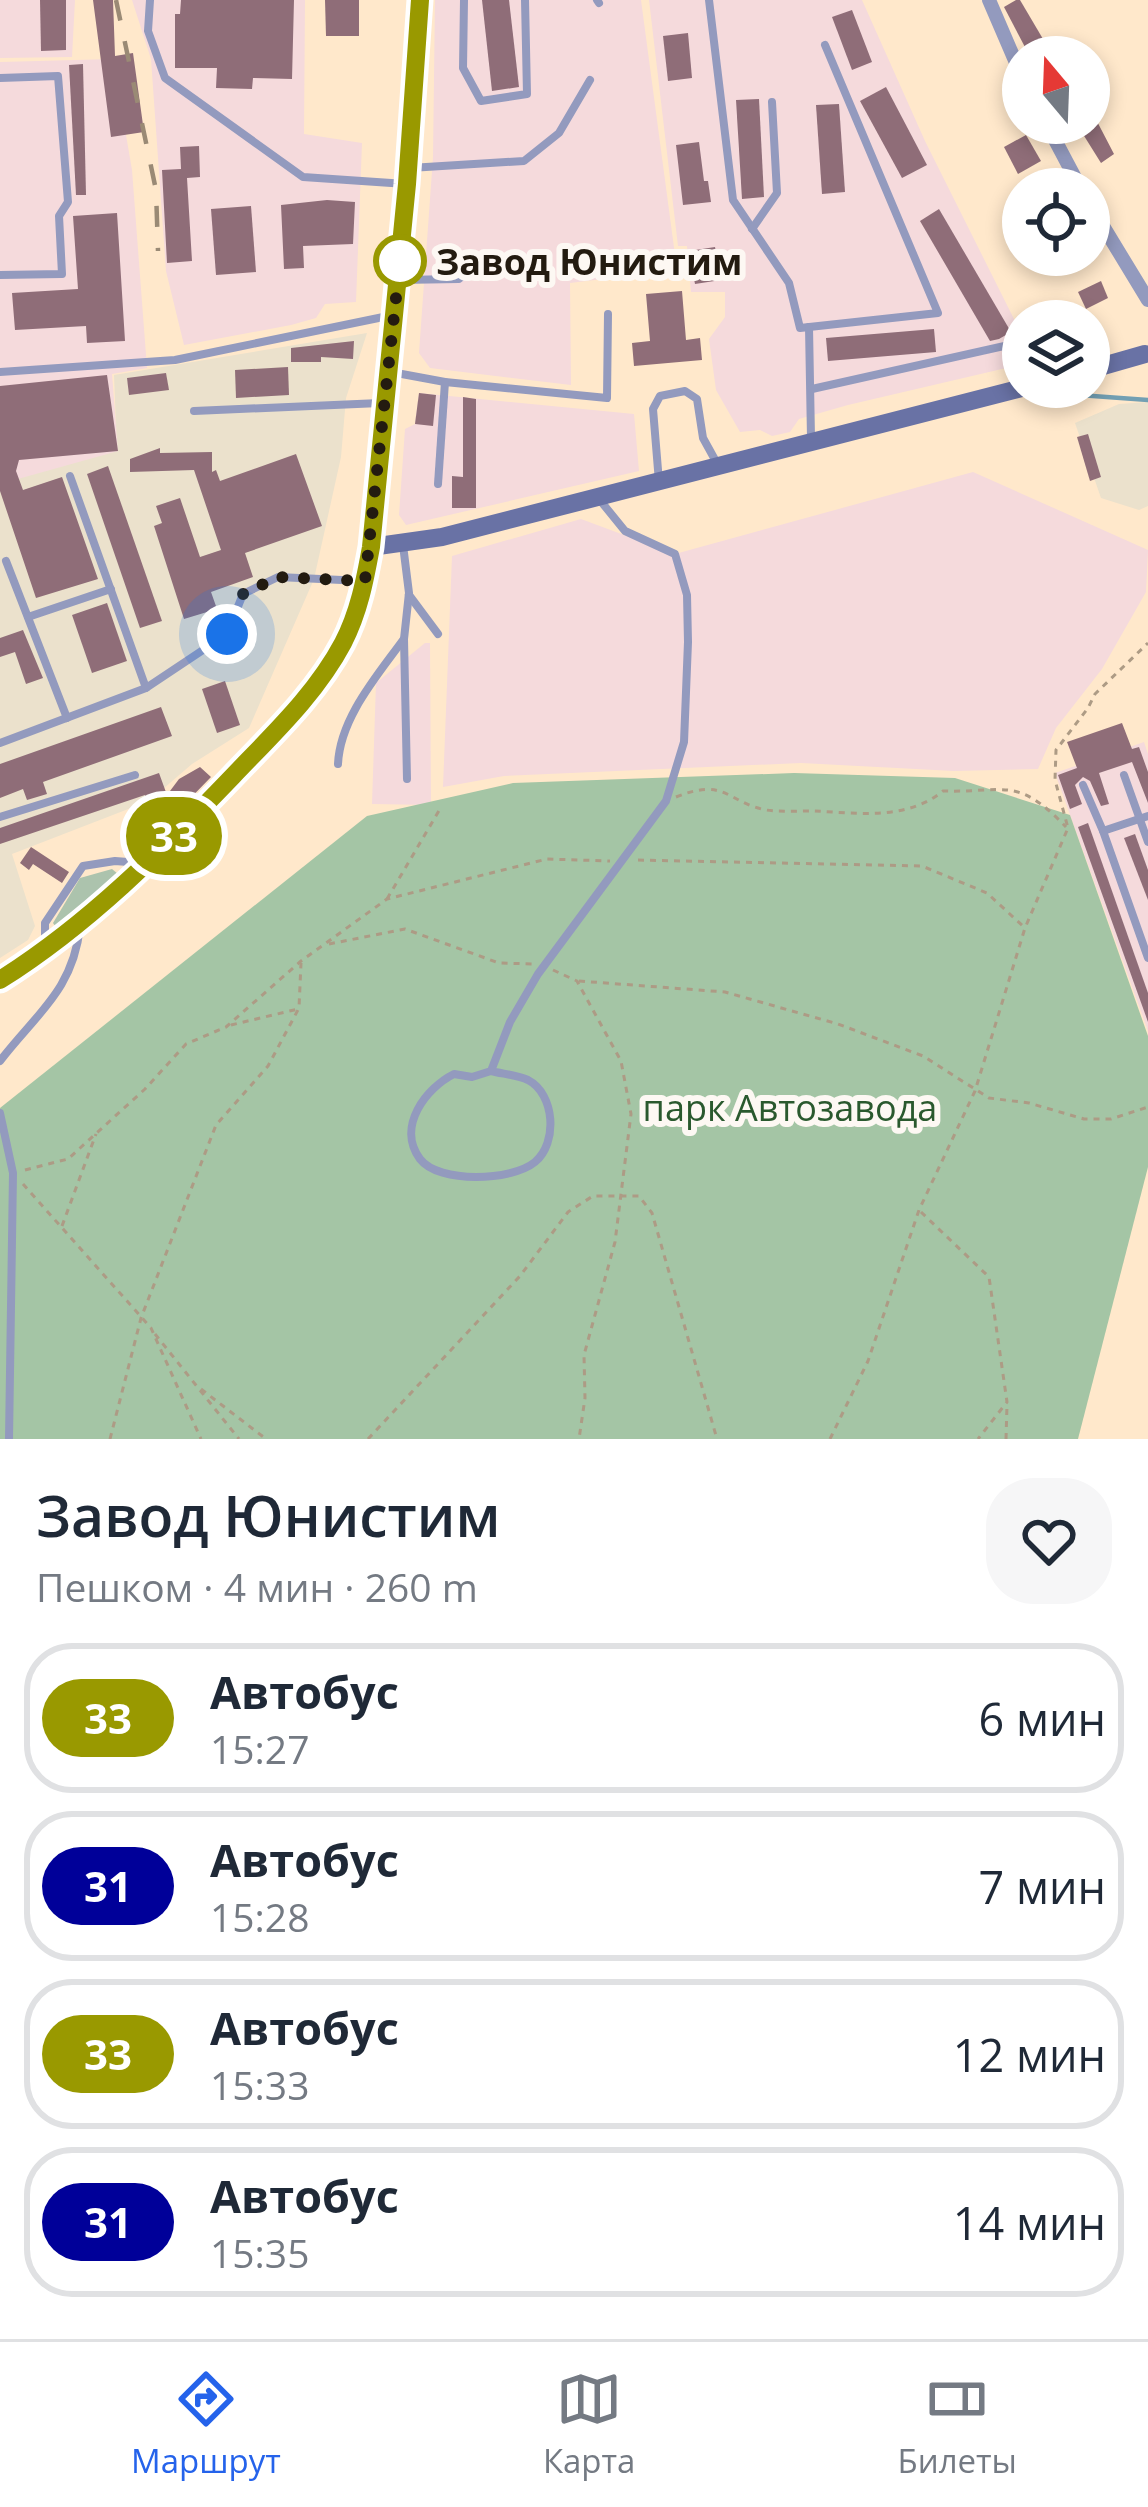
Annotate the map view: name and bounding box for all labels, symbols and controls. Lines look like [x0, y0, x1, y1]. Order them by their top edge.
north arrow [1002, 36, 1110, 144]
map controls [1002, 36, 1110, 408]
button: locate [1002, 168, 1110, 276]
marker: Завод Юнистим [375, 236, 425, 286]
place label: Завод Юнистим [436, 237, 742, 286]
button: layers [1002, 300, 1110, 408]
your location [197, 604, 257, 664]
line badge: 33 [120, 797, 228, 875]
text: 33 [150, 807, 198, 864]
park label: парк Автозавода [643, 1083, 937, 1132]
text: Завод Юнистим [36, 1476, 500, 1554]
button: heart [986, 1478, 1112, 1604]
text: Пешком · 4 мин · 260 m [36, 1560, 478, 1613]
text: Автобус [210, 1661, 399, 1722]
text: 6 мин [978, 1688, 1106, 1749]
text: 33 [84, 1689, 132, 1746]
text: 15:27 [210, 1722, 309, 1775]
text: Автобус [210, 1829, 399, 1890]
text: 7 мин [978, 1856, 1106, 1917]
text: 31 [84, 1857, 132, 1914]
text: 15:28 [210, 1890, 309, 1943]
text: Автобус [210, 1997, 399, 2058]
text: 12 мин [953, 2024, 1106, 2085]
text: 33 [84, 2025, 132, 2082]
text: 15:33 [210, 2058, 309, 2111]
text: Автобус [210, 2165, 399, 2226]
text: 14 мин [953, 2192, 1106, 2253]
text: 31 [84, 2193, 132, 2250]
text: 15:35 [210, 2226, 309, 2279]
tab: Маршрут [131, 2366, 281, 2483]
tab: Карта [543, 2366, 635, 2483]
tab: Билеты [897, 2366, 1017, 2483]

